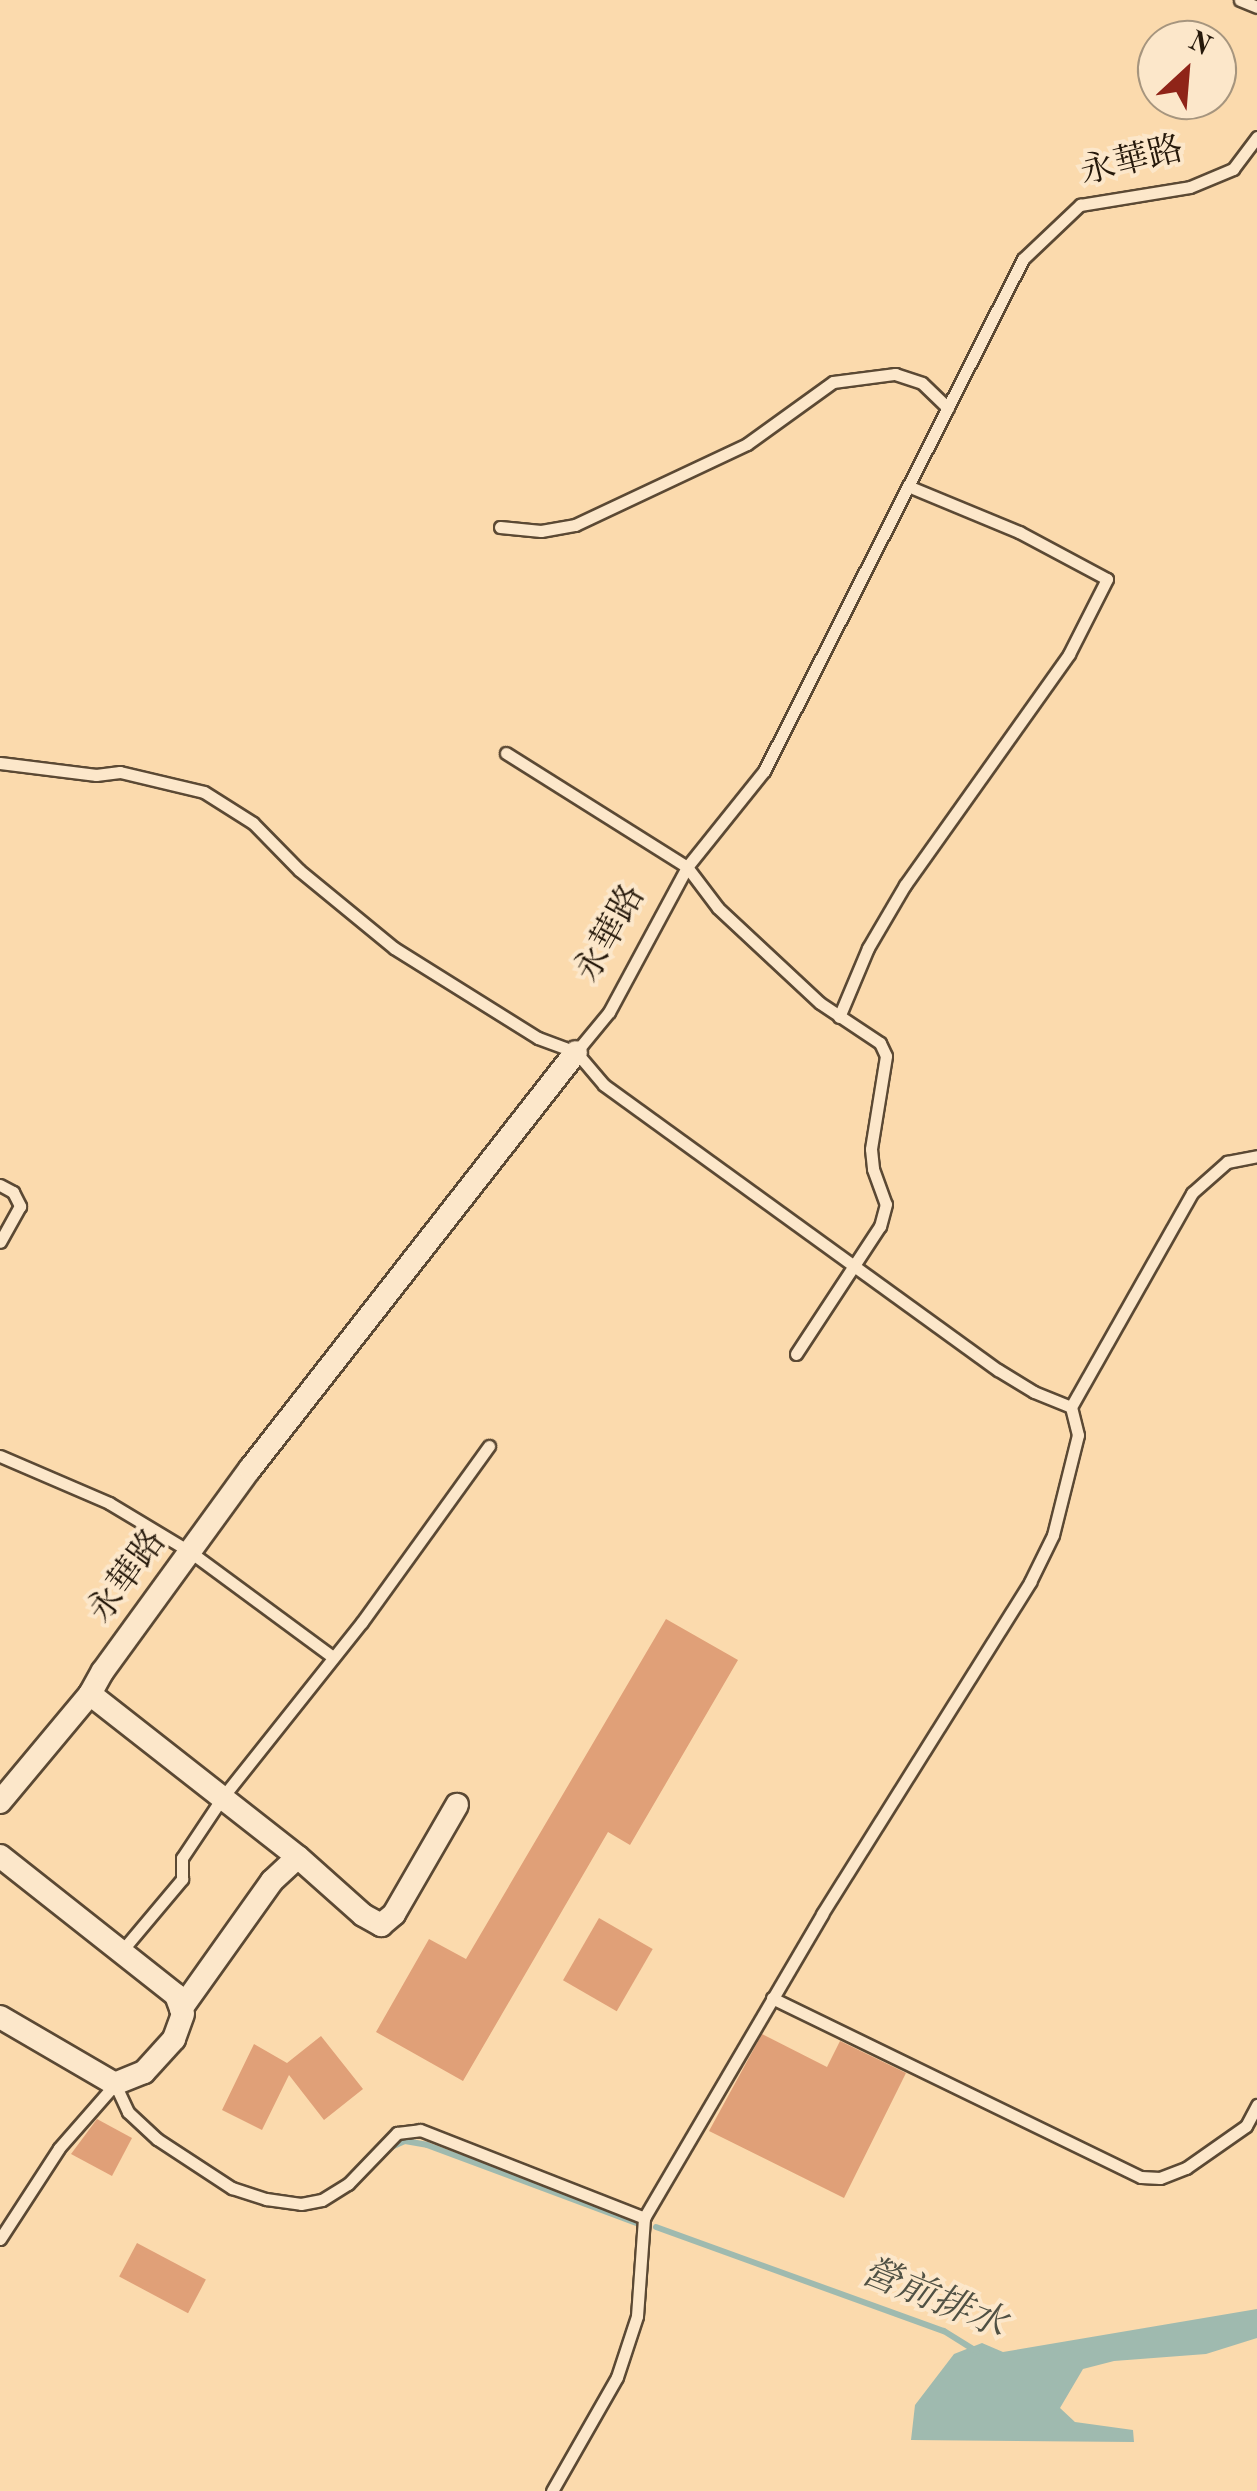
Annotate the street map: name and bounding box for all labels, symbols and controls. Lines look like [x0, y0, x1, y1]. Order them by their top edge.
north arrow [1137, 20, 1237, 120]
text: N [1184, 28, 1215, 62]
street label: 永華路 [1076, 129, 1188, 195]
street label: 永華路 [567, 878, 655, 990]
street label: 永華路 [80, 1522, 176, 1632]
water label: 營前排水 [854, 2250, 1012, 2350]

